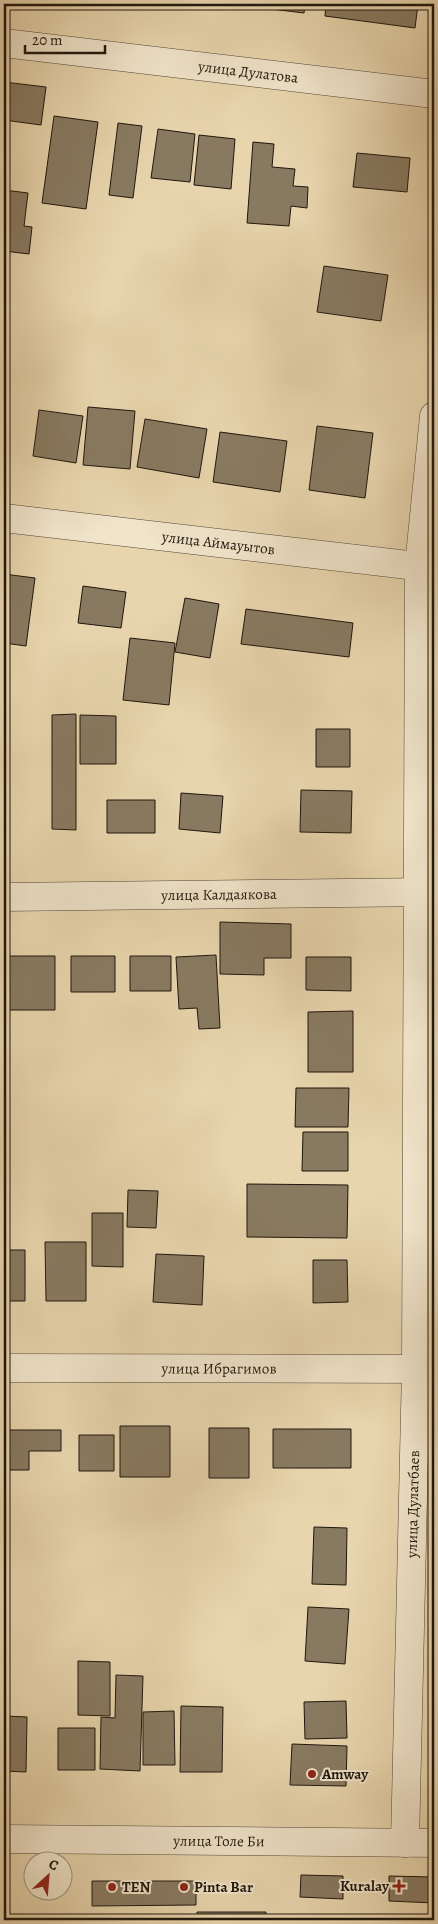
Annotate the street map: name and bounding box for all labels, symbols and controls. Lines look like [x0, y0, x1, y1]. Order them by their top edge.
scale bar [25, 22, 105, 54]
text: 20 m [32, 30, 63, 50]
street label: улица Дулатова [196, 56, 299, 88]
street label: улица Аймауытов [160, 526, 276, 559]
street label: улица Калдаякова [160, 884, 277, 905]
street label: улица Ибрагимов [160, 1358, 277, 1379]
street label: улица Дулатбаев [402, 1450, 424, 1559]
place label: Amway [321, 1764, 369, 1784]
marker: Amway [306, 1768, 318, 1780]
street label: улица Толе Би [172, 1831, 265, 1851]
north arrow [22, 1852, 72, 1902]
text: С [45, 1854, 62, 1875]
place label: Kuralay [340, 1876, 390, 1896]
place label: TEN [122, 1877, 150, 1897]
place label: Pinta Bar [194, 1877, 253, 1897]
marker: Kuralay [393, 1880, 405, 1892]
marker: TEN [106, 1881, 118, 1893]
marker: Pinta Bar [178, 1881, 190, 1893]

